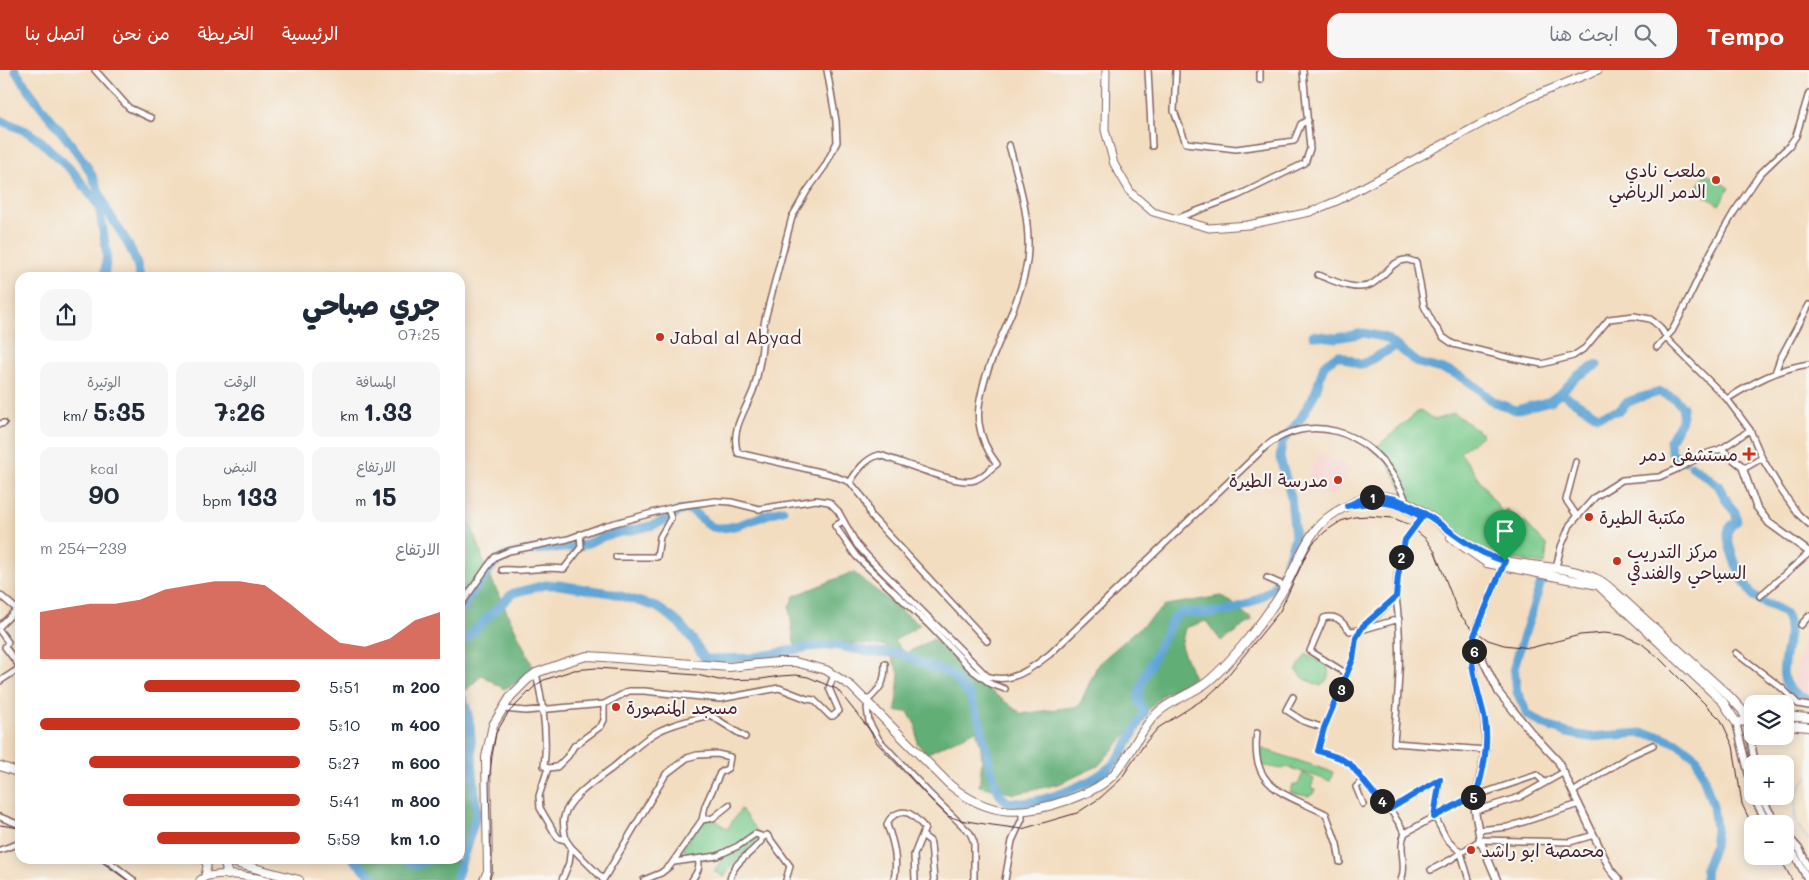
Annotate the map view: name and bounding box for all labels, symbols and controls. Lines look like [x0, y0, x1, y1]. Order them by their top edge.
search box [1327, 13, 1677, 58]
text: Tempo [1707, 20, 1784, 51]
text: اتصل بنا [25, 21, 85, 45]
text: من نحن [113, 21, 170, 45]
text: الخريطة [198, 21, 254, 45]
text: الرئيسية [282, 21, 338, 45]
text: ابحث هنا [1549, 21, 1619, 46]
icon: search [1631, 21, 1659, 49]
place label: ملعب نادي الدمر الرياضي [1609, 158, 1706, 208]
marker: ملعب نادي الدمر الرياضي [1710, 174, 1722, 186]
text: جري صباحي [302, 286, 440, 322]
button: share [40, 289, 92, 341]
text: 07:25 [398, 323, 440, 344]
place label: Jabal al Abyad [670, 325, 802, 349]
marker: Jabal al Abyad [654, 331, 666, 343]
text: الوتيرة [87, 372, 121, 391]
text: الوقت [224, 372, 256, 391]
text: المسافة [356, 372, 396, 391]
text: 5:35 [93, 395, 145, 427]
text: 7:26 [215, 395, 265, 427]
text: 1.33 [363, 395, 412, 427]
text: /km [63, 406, 93, 425]
text: km [340, 406, 363, 425]
place label: مستشفى دمر [1639, 442, 1738, 466]
marker: مستشفى دمر [1742, 447, 1756, 461]
text: النبض [223, 457, 257, 476]
text: الارتفاع [356, 457, 396, 476]
text: kcal [90, 459, 118, 478]
place label: مدرسة الطيرة [1229, 468, 1328, 492]
marker: مدرسة الطيرة [1332, 474, 1344, 486]
text: 90 [88, 478, 120, 510]
text: 133 [236, 480, 277, 512]
text: 15 [371, 480, 397, 512]
pin: 1 [1360, 484, 1384, 510]
text: 1 [1369, 488, 1376, 507]
text: bpm [203, 491, 236, 510]
text: m [355, 491, 371, 510]
place label: مكتبة الطيرة [1599, 505, 1686, 529]
pin [1484, 510, 1526, 561]
marker: مكتبة الطيرة [1583, 511, 1595, 523]
icon: arrive [1491, 517, 1519, 545]
text: 239–254 m [40, 537, 126, 558]
text: الارتفاع [395, 538, 440, 559]
place label: مركز التدريب السياحي والفندقي [1627, 539, 1746, 589]
pin: 2 [1388, 544, 1414, 570]
text: 2 [1398, 548, 1405, 567]
marker: مركز التدريب السياحي والفندقي [1611, 555, 1623, 567]
pin: 6 [1462, 638, 1486, 664]
text: 6 [1470, 642, 1479, 661]
text: 5:51 [329, 676, 360, 697]
text: 200 m [392, 676, 440, 697]
pin: 3 [1328, 676, 1354, 702]
text: 3 [1337, 680, 1346, 699]
place label: مسجد المنصورة [626, 695, 738, 719]
map controls [1744, 695, 1794, 865]
button: layers [1744, 695, 1794, 745]
marker: مسجد المنصورة [610, 701, 622, 713]
text: 5:10 [329, 714, 360, 735]
text: 400 m [391, 714, 440, 735]
text: 5:27 [328, 752, 360, 773]
text: 600 m [391, 752, 440, 773]
button: + [1744, 755, 1794, 805]
pin: 5 [1460, 784, 1486, 810]
pin: 4 [1370, 788, 1394, 814]
text: 5 [1469, 788, 1478, 807]
text: 5:41 [329, 790, 360, 811]
text: 800 m [391, 790, 440, 811]
text: 4 [1378, 792, 1387, 811]
button: − [1744, 815, 1794, 865]
text: 5:59 [327, 828, 360, 849]
text: 1.0 km [391, 828, 440, 849]
place label: محمصة ابو راشد [1481, 838, 1604, 862]
marker: محمصة ابو راشد [1465, 844, 1477, 856]

